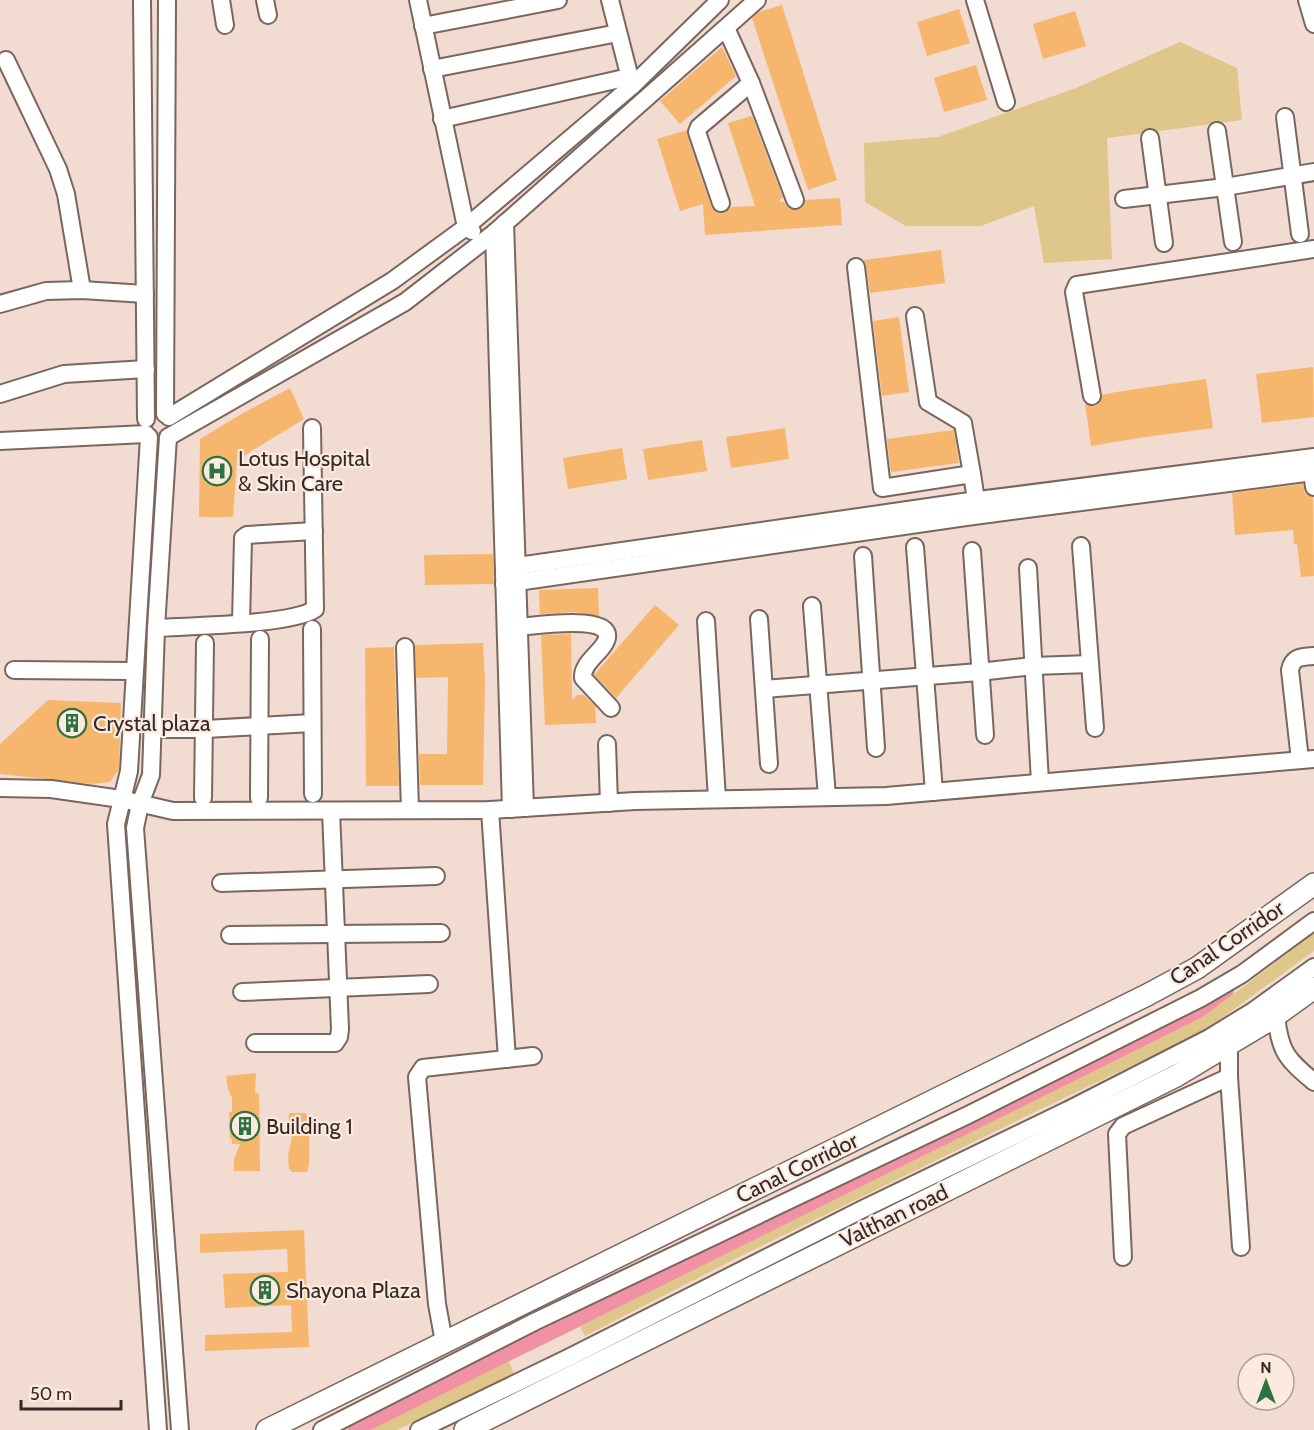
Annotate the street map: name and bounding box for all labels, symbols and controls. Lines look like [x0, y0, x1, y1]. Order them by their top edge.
place label: Lotus Hospital & Skin Care [238, 445, 371, 497]
hospital icon: Lotus Hospital & Skin Care [201, 455, 233, 487]
building icon: Crystal plaza [56, 707, 88, 739]
place label: Crystal plaza [93, 710, 211, 737]
street label: Canal Corridor [1165, 895, 1289, 991]
building icon: Building 1 [229, 1110, 261, 1142]
place label: Building 1 [266, 1113, 353, 1140]
street label: Canal Corridor [732, 1127, 862, 1209]
street label: Valthan road [836, 1178, 952, 1254]
building icon: Shayona Plaza [249, 1274, 281, 1306]
place label: Shayona Plaza [286, 1277, 421, 1304]
north arrow [1236, 1352, 1296, 1412]
text: N [1260, 1358, 1272, 1377]
scale bar [21, 1373, 122, 1411]
text: 50 m [30, 1383, 72, 1405]

